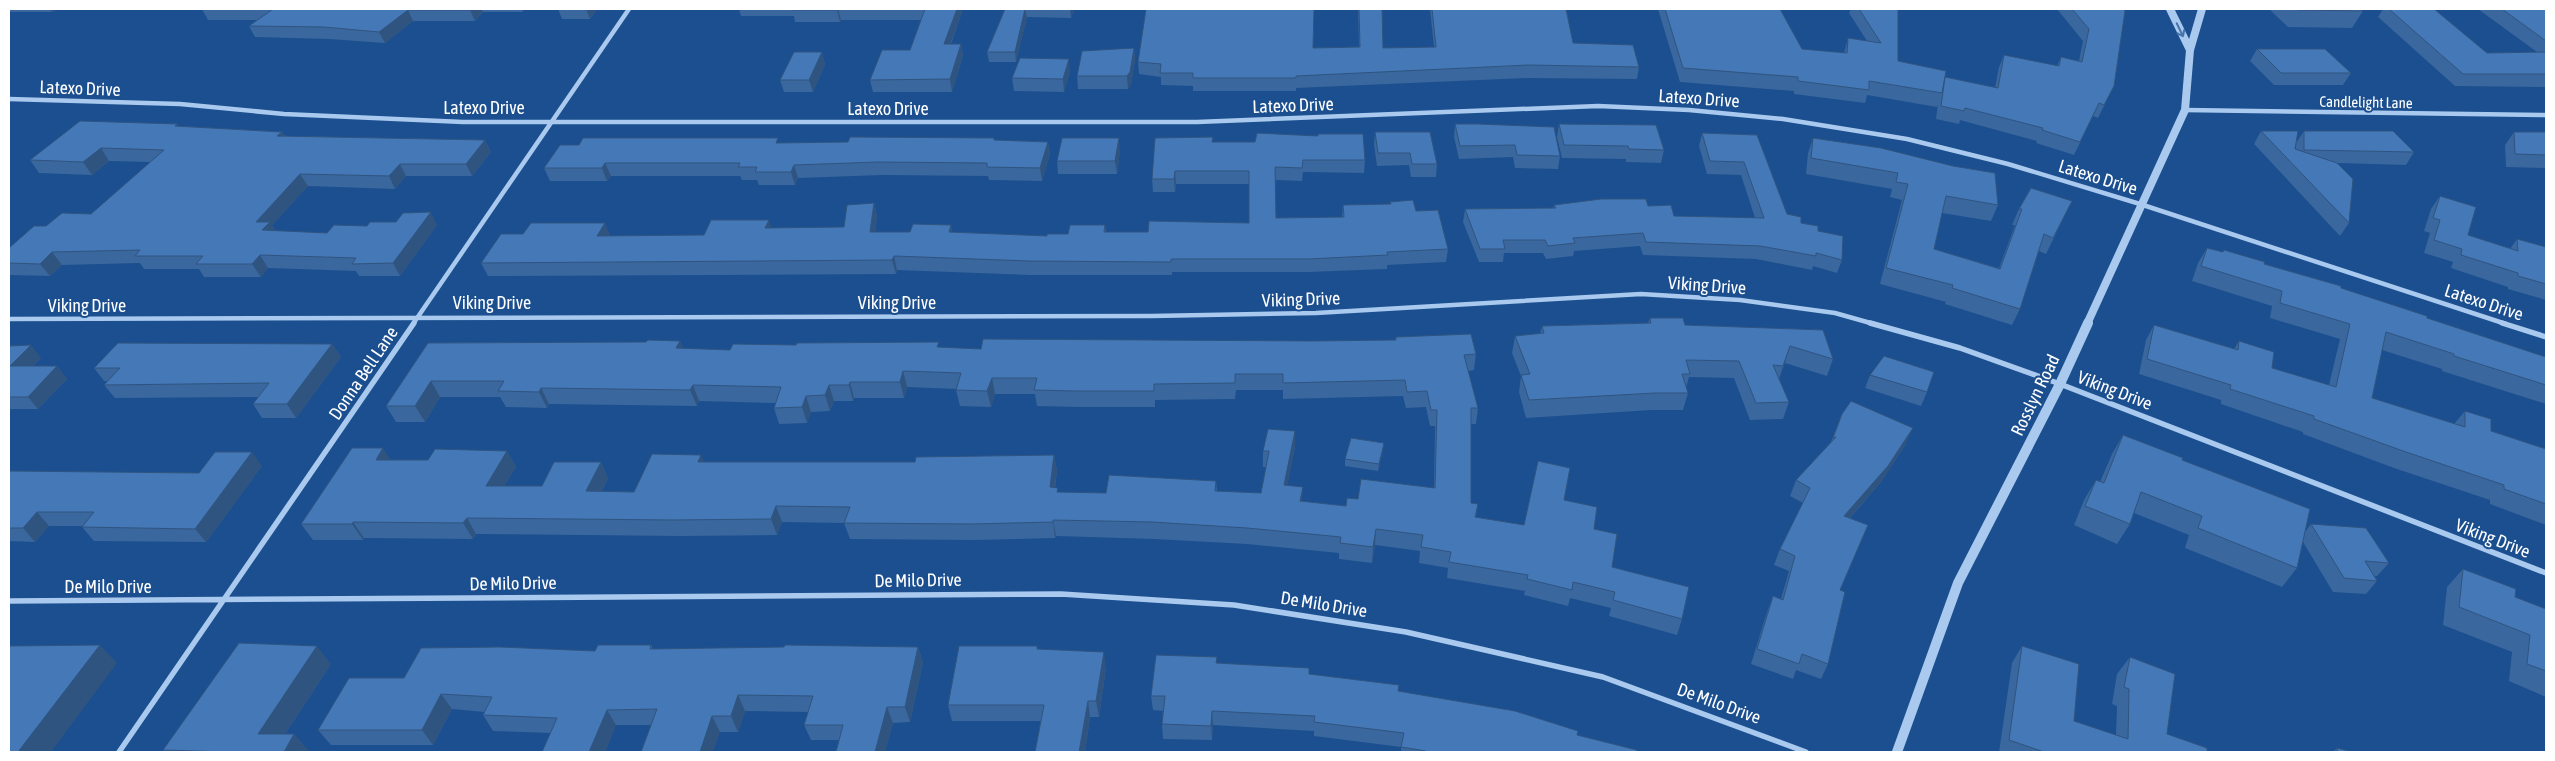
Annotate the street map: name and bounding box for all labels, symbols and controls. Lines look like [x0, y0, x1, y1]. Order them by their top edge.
one-way arrow [2175, 22, 2185, 37]
street label: Latexo Drive [39, 76, 121, 100]
street label: Latexo Drive [1658, 85, 1740, 111]
street label: Latexo Drive [1252, 93, 1334, 117]
street label: Candlelight Lane [2319, 93, 2413, 111]
street label: Latexo Drive [443, 97, 525, 118]
street label: Latexo Drive [847, 98, 929, 119]
street label: Latexo Drive [2056, 155, 2140, 199]
street label: Viking Drive [1667, 272, 1747, 298]
street label: Latexo Drive [2442, 279, 2526, 325]
street label: Viking Drive [1261, 287, 1341, 311]
street label: Viking Drive [453, 292, 531, 313]
street label: Viking Drive [858, 292, 936, 313]
street label: Viking Drive [48, 295, 126, 316]
street label: Donna Bell Lane [324, 322, 402, 424]
street label: Rosslyn Road [2006, 351, 2064, 439]
street label: Viking Drive [2075, 366, 2155, 414]
street label: Viking Drive [2453, 514, 2533, 562]
street label: De Milo Drive [874, 569, 962, 591]
street label: De Milo Drive [469, 572, 557, 594]
street label: De Milo Drive [64, 576, 152, 597]
street label: De Milo Drive [1279, 587, 1369, 621]
street label: De Milo Drive [1674, 678, 1764, 728]

